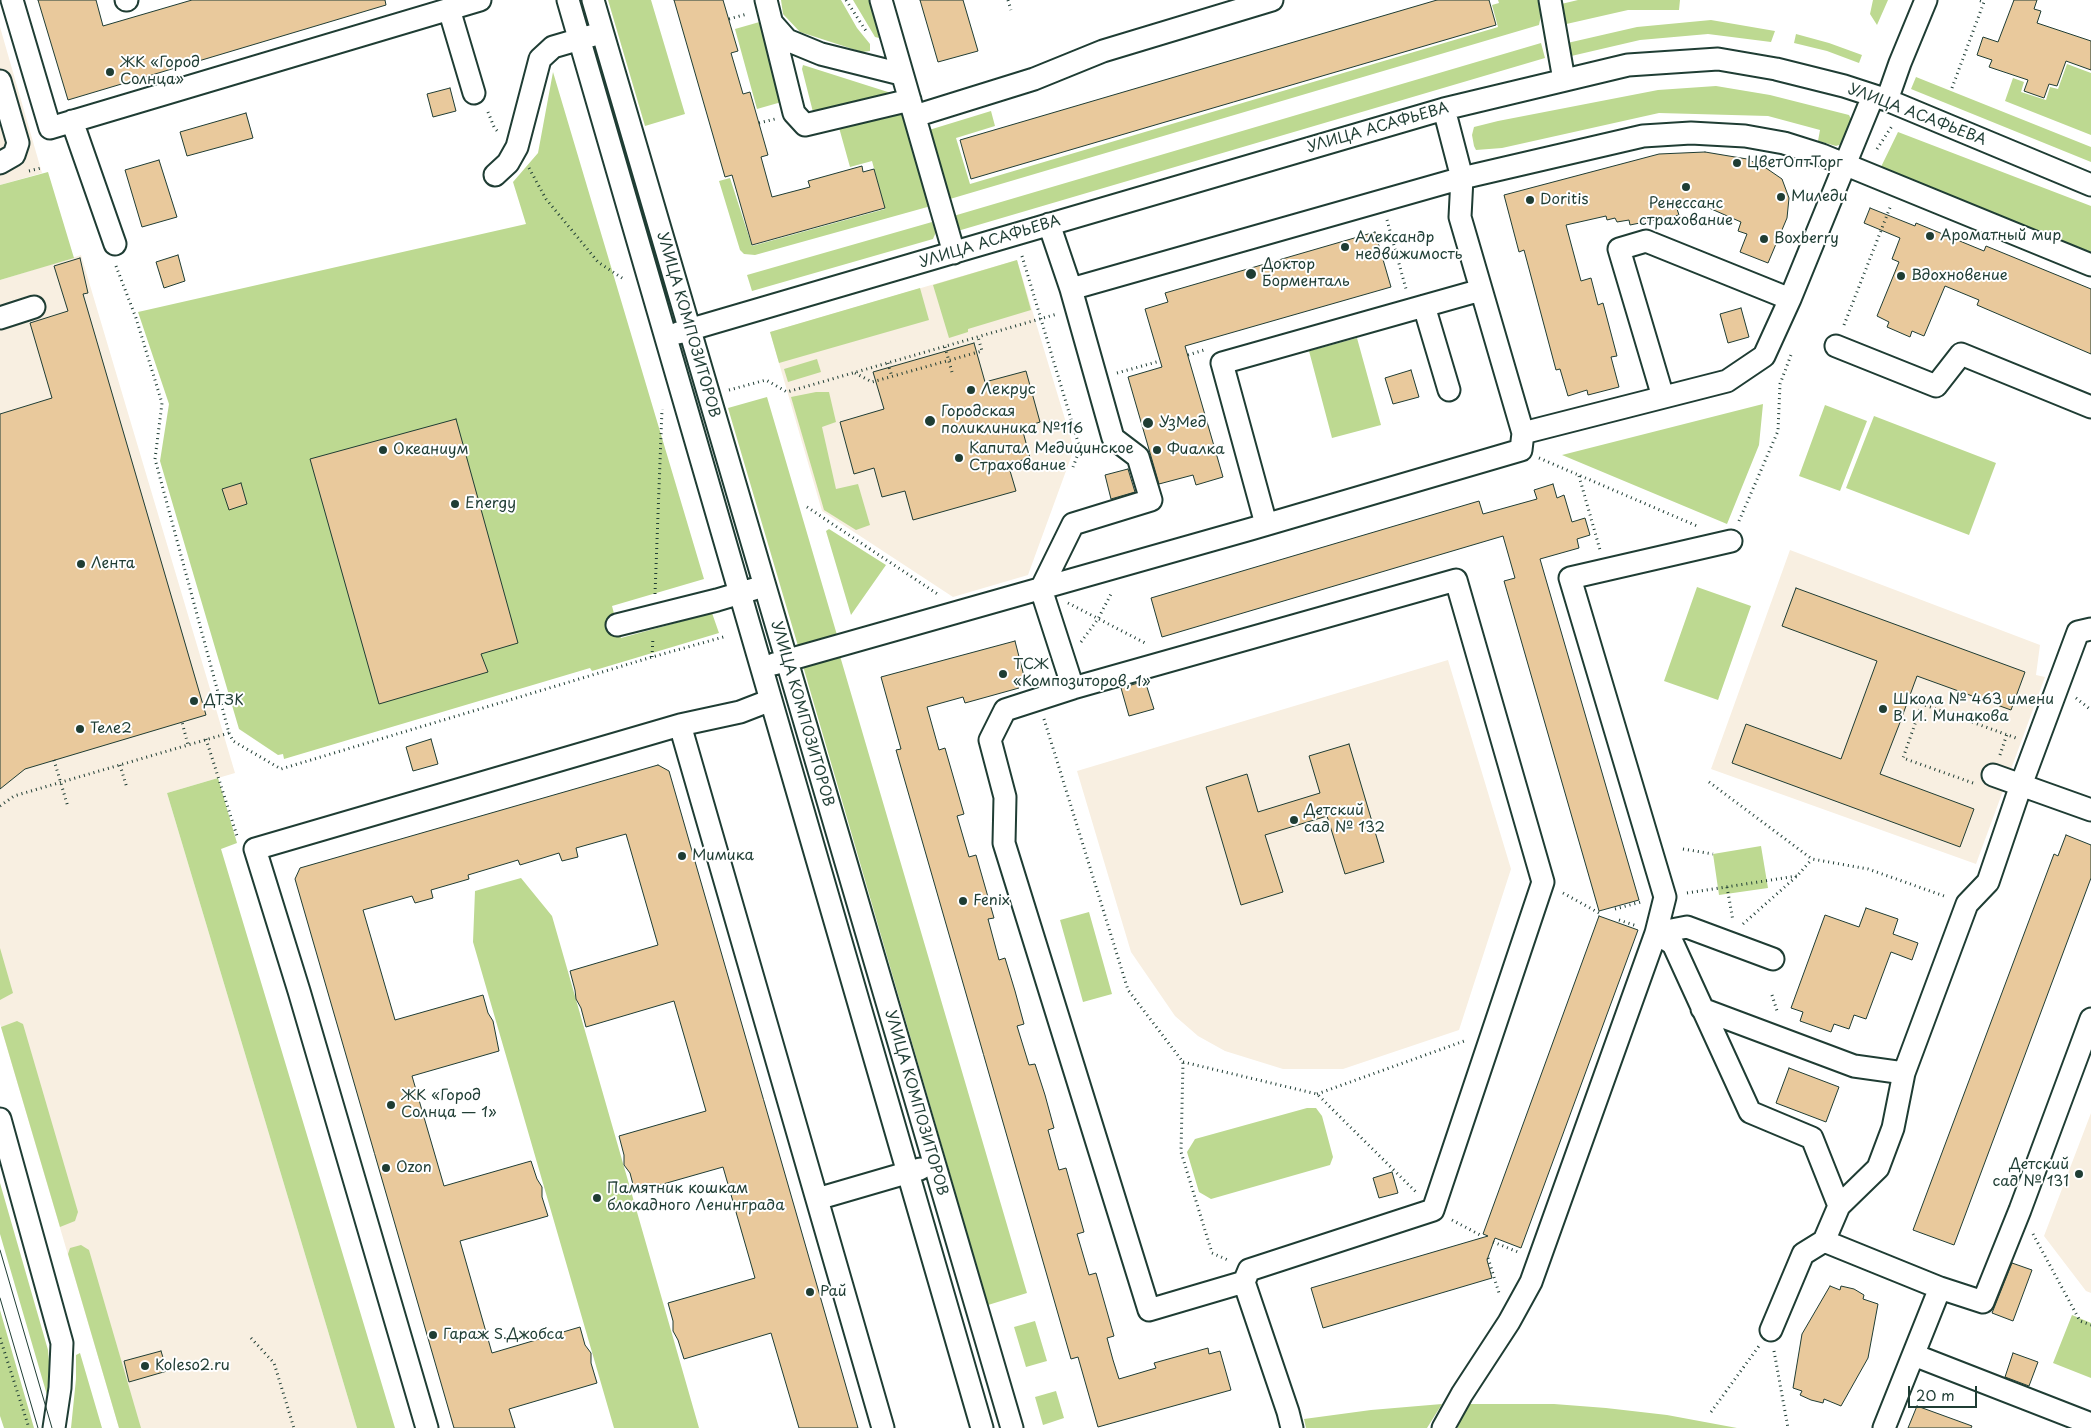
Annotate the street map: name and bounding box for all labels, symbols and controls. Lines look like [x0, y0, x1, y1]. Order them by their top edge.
place label: ЖК «Город Солнца» [120, 54, 200, 89]
marker: ЖК «Город Солнца» [104, 66, 116, 78]
street label: УЛИЦА АСАФЬЕВА [1845, 80, 1989, 150]
street label: УЛИЦА АСАФЬЕВА [1305, 99, 1451, 157]
place label: ЦветОптТорг [1747, 154, 1843, 172]
marker: ЦветОптТорг [1731, 157, 1743, 169]
marker: Ренессанс страхование [1680, 181, 1692, 193]
place label: Миледи [1791, 188, 1848, 206]
place label: Doritis [1540, 191, 1588, 209]
marker: Миледи [1775, 191, 1787, 203]
marker: Doritis [1524, 194, 1536, 206]
place label: Ренессанс страхование [1639, 195, 1733, 230]
street label: УЛИЦА АСАФЬЕВА [917, 212, 1063, 272]
place label: Ароматный мир [1940, 227, 2061, 245]
place label: Александр недвижимость [1355, 229, 1462, 264]
street label: УЛИЦА КОМПОЗИТОРОВ [653, 230, 723, 420]
place label: Boxberry [1774, 230, 1839, 248]
marker: Ароматный мир [1924, 230, 1936, 242]
marker: Boxberry [1758, 233, 1770, 245]
marker: Александр недвижимость [1339, 241, 1351, 253]
place label: Доктор Борменталь [1262, 256, 1350, 291]
marker: Доктор Борменталь [1244, 267, 1258, 281]
place label: Вдохновение [1911, 267, 2008, 285]
marker: Вдохновение [1895, 270, 1907, 282]
place label: Лекрус [981, 381, 1036, 399]
marker: Лекрус [965, 384, 977, 396]
place label: Городская поликлиника №116 [941, 403, 1083, 438]
marker: Городская поликлиника №116 [923, 414, 937, 428]
place label: УзМед [1159, 414, 1206, 432]
marker: УзМед [1141, 416, 1155, 430]
place label: Капитал Медицинское Страхование [969, 440, 1134, 475]
place label: Океаниум [393, 441, 469, 459]
place label: Фиалка [1167, 441, 1225, 459]
marker: Океаниум [377, 444, 389, 456]
marker: Фиалка [1151, 444, 1163, 456]
marker: Капитал Медицинское Страхование [953, 452, 965, 464]
place label: Energy [465, 495, 516, 513]
marker: Energy [449, 498, 461, 510]
place label: Лента [91, 555, 135, 573]
marker: Лента [75, 558, 87, 570]
street label: УЛИЦА КОМПОЗИТОРОВ [767, 619, 837, 809]
place label: ТСЖ «Композиторов, 1» [1013, 656, 1150, 691]
marker: ТСЖ «Композиторов, 1» [997, 668, 1009, 680]
place label: Школа № 463 имени В. И. Минакова [1893, 691, 2054, 726]
place label: ДТЗК [204, 692, 244, 710]
marker: ДТЗК [188, 695, 200, 707]
marker: Школа № 463 имени В. И. Минакова [1877, 703, 1889, 715]
place label: Теле2 [90, 720, 132, 738]
marker: Теле2 [74, 723, 86, 735]
place label: Детский сад № 132 [1304, 802, 1385, 837]
marker: Детский сад № 132 [1288, 814, 1300, 826]
place label: Мимика [692, 847, 754, 865]
marker: Мимика [676, 850, 688, 862]
place label: Fenix [973, 892, 1010, 910]
marker: Fenix [957, 895, 969, 907]
street label: УЛИЦА КОМПОЗИТОРОВ [881, 1008, 951, 1198]
place label: ЖК «Город Солнца — 1» [401, 1087, 497, 1122]
marker: ЖК «Город Солнца — 1» [385, 1099, 397, 1111]
place label: Детский сад № 131 [1992, 1156, 2069, 1191]
place label: Ozon [396, 1159, 432, 1177]
marker: Ozon [380, 1162, 392, 1174]
marker: Детский сад № 131 [2073, 1168, 2085, 1180]
place label: Памятник кошкам блокадного Ленинграда [607, 1180, 785, 1215]
marker: Памятник кошкам блокадного Ленинграда [591, 1192, 603, 1204]
place label: Рай [820, 1283, 847, 1301]
marker: Рай [804, 1286, 816, 1298]
place label: Гараж S.Джобса [443, 1326, 564, 1344]
marker: Гараж S.Джобса [427, 1329, 439, 1341]
place label: Koleso2.ru [155, 1357, 230, 1375]
marker: Koleso2.ru [139, 1360, 151, 1372]
scale bar [1911, 1376, 1980, 1408]
text: 20 m [1916, 1383, 1955, 1406]

